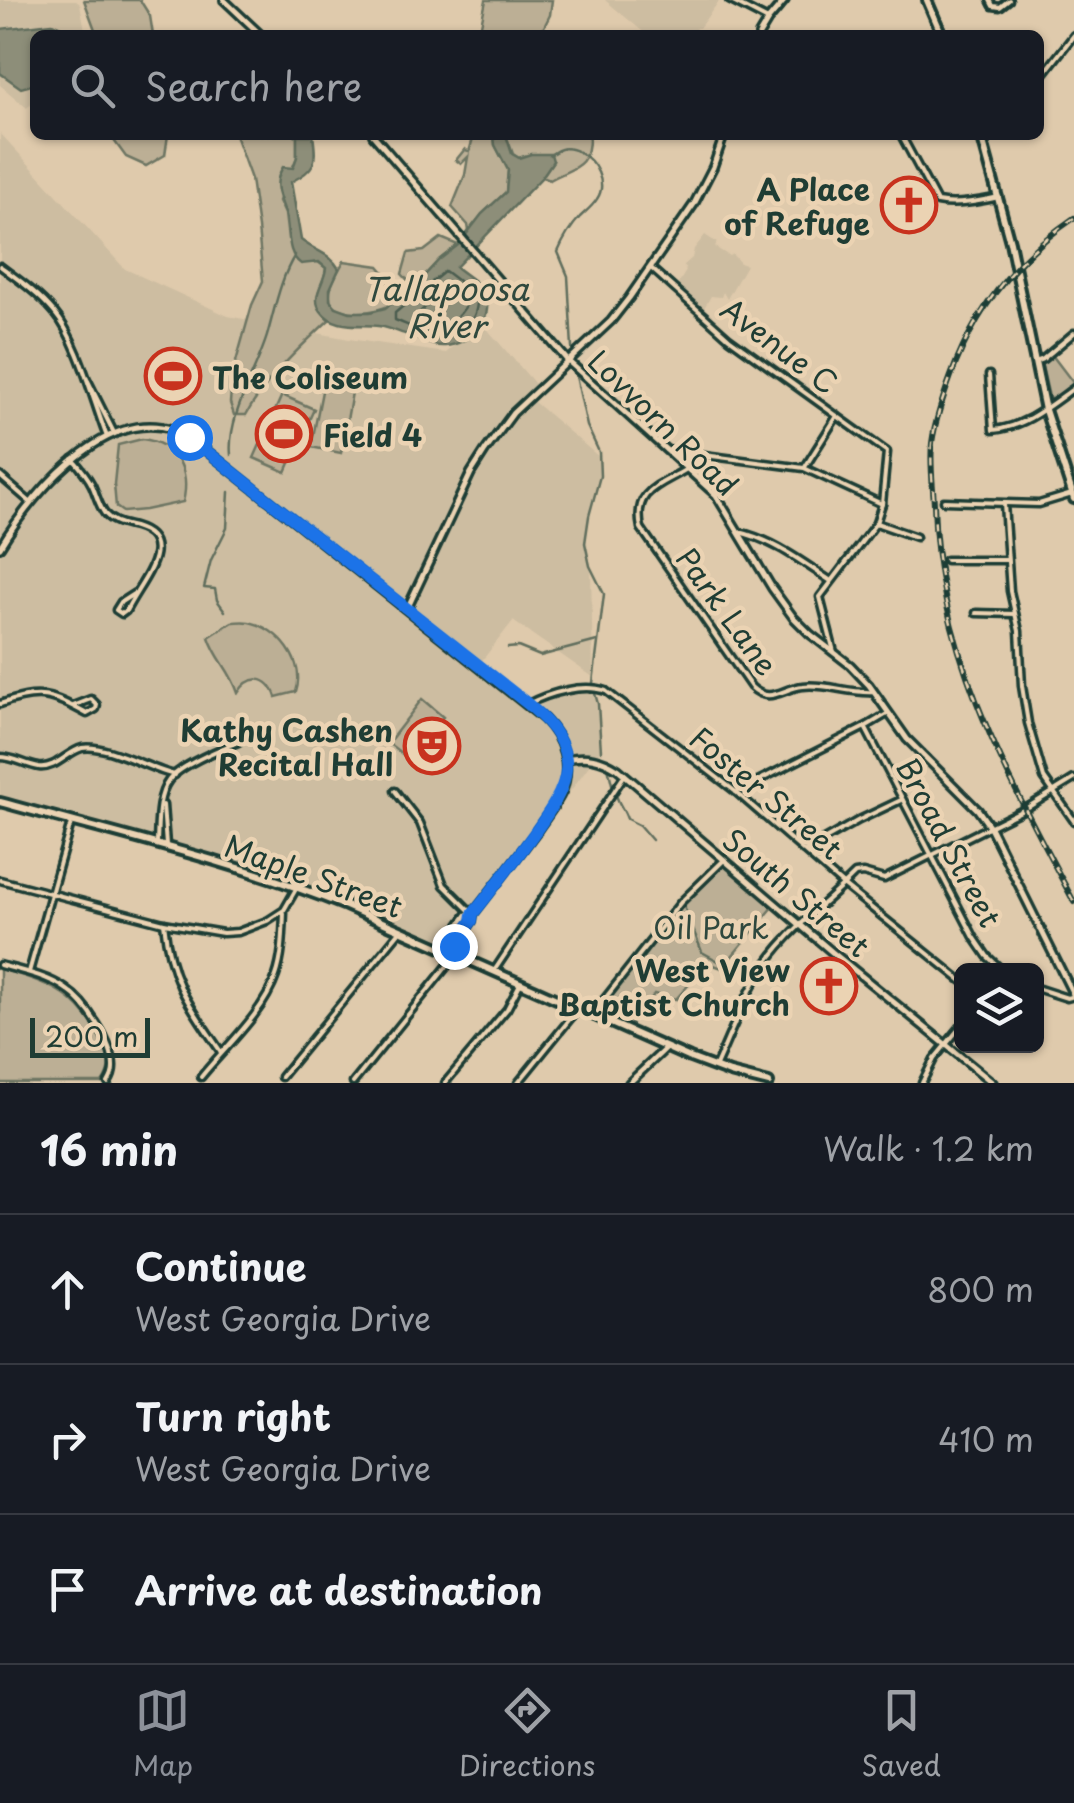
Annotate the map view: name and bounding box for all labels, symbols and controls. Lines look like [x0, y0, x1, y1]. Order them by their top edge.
search box [30, 30, 1044, 140]
text: Search here [145, 57, 362, 114]
icon: search [65, 58, 120, 113]
place label: A Place of Refuge [724, 166, 870, 245]
church icon: A Place of Refuge [879, 175, 939, 235]
water label: Tallapoosa River [363, 264, 530, 349]
street label: Avenue C [712, 286, 848, 404]
street label: Lovvorn Road [579, 338, 749, 506]
sports icon: The Coliseum [143, 346, 203, 406]
place label: The Coliseum [212, 354, 408, 399]
sports icon: Field 4 [254, 404, 314, 464]
place label: Field 4 [323, 412, 422, 457]
route start [167, 415, 213, 461]
street label: Park Lane [666, 538, 790, 684]
place label: Kathy Cashen Recital Hall [180, 707, 393, 786]
street label: Foster Street [681, 715, 853, 869]
theatre icon: Kathy Cashen Recital Hall [402, 716, 462, 776]
street label: Broad Street [886, 749, 1014, 935]
street label: South Street [714, 817, 880, 967]
street label: Maple Street [219, 822, 409, 928]
park label: Oil Park [653, 904, 769, 949]
route end [432, 924, 478, 970]
place label: West View Baptist Church [558, 947, 790, 1026]
church icon: West View Baptist Church [799, 956, 859, 1016]
map controls [954, 963, 1044, 1053]
button: layers [954, 963, 1044, 1053]
scale bar [30, 1013, 150, 1058]
text: 200 m [45, 1014, 138, 1057]
text: 16 min [40, 1117, 178, 1180]
text: Walk · 1.2 km [823, 1124, 1034, 1172]
text: Continue [135, 1237, 306, 1294]
icon: ahead [40, 1262, 95, 1317]
text: 800 m [927, 1265, 1034, 1313]
text: West Georgia Drive [135, 1294, 431, 1342]
text: Turn right [135, 1387, 331, 1444]
icon: right [40, 1412, 95, 1467]
text: 410 m [938, 1415, 1034, 1463]
text: West Georgia Drive [135, 1444, 431, 1492]
text: Arrive at destination [135, 1561, 543, 1618]
icon: arrive [40, 1562, 95, 1617]
tab: Map [133, 1683, 193, 1786]
tab: Directions [459, 1683, 595, 1786]
tab: Saved [861, 1683, 941, 1786]

